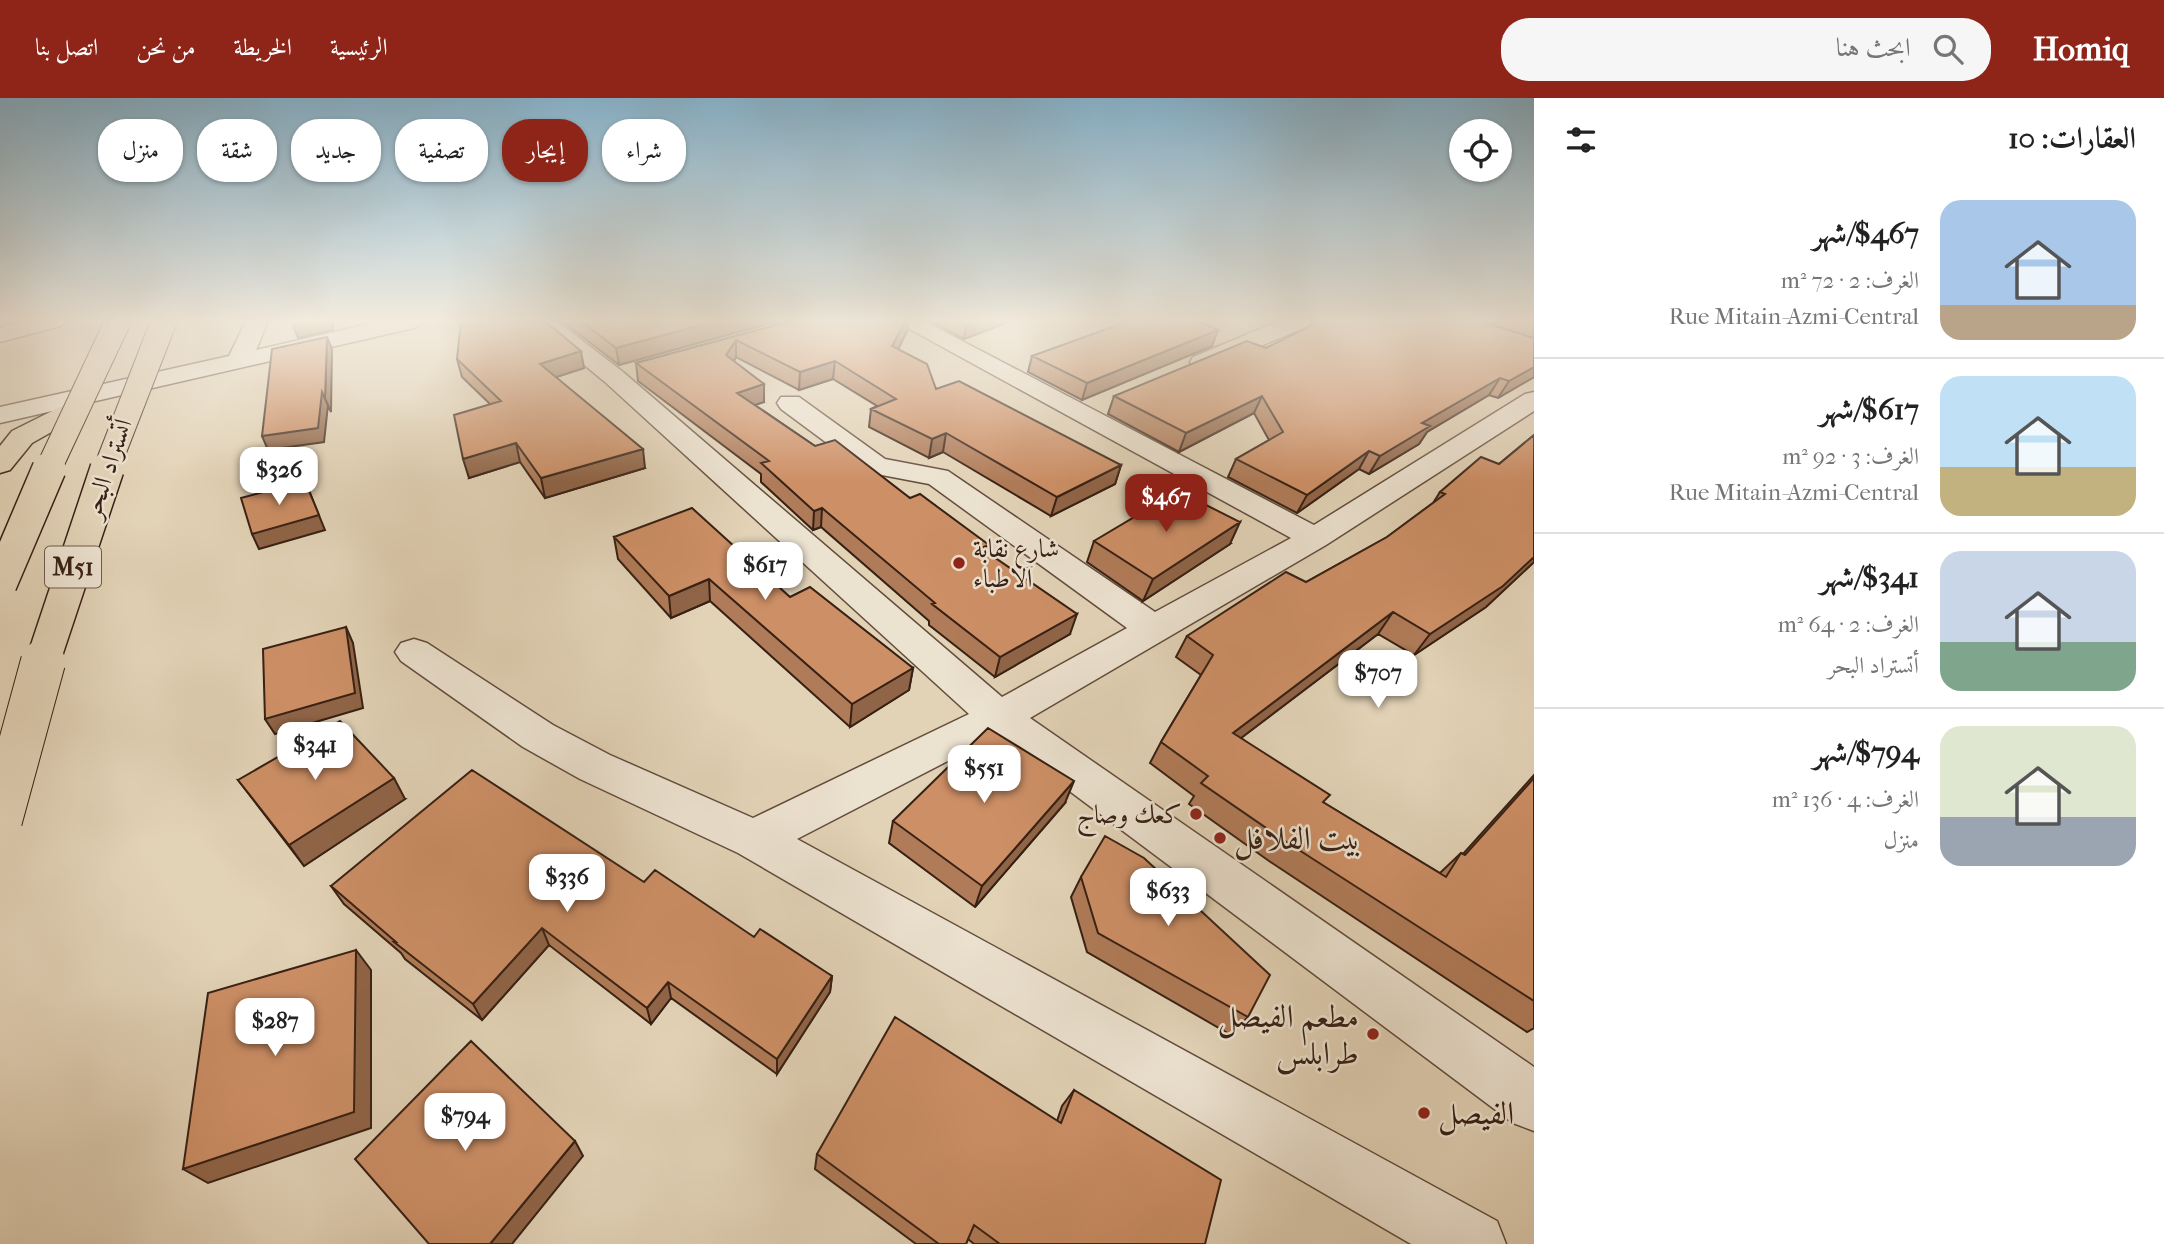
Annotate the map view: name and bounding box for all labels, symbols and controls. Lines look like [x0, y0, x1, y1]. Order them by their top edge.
search box [1501, 18, 1991, 81]
icon: search [1929, 30, 1967, 68]
text: Homiq [2033, 30, 2129, 69]
text: ابحث هنا [1836, 32, 1911, 63]
text: اتصل بنا [35, 33, 98, 61]
text: من نحن [136, 33, 196, 61]
text: الخريطة [234, 33, 292, 61]
text: الرئيسية [330, 33, 388, 61]
chip: منزل [98, 119, 183, 182]
chip: شقة [197, 119, 277, 182]
chip: جديد [291, 119, 381, 182]
chip: تصفية [395, 119, 488, 182]
chip: إيجار [502, 119, 588, 182]
chip: شراء [602, 119, 686, 182]
map controls [1449, 119, 1512, 182]
button: locate [1449, 119, 1512, 182]
icon: filters [1562, 121, 1600, 159]
text: العقارات: 10 [2008, 121, 2136, 156]
text: $467/شهر [1813, 216, 1919, 251]
icon: home [1996, 228, 2080, 312]
text: الغرف: 2 · 72 m² [1781, 267, 1919, 294]
text: Rue Mitain-Azmi-Central [1669, 303, 1919, 330]
text: $617/شهر [1819, 392, 1919, 427]
icon: home [1996, 404, 2080, 488]
street label: أتستراد البحر [73, 414, 140, 525]
text: الغرف: 3 · 92 m² [1782, 443, 1919, 470]
pin: $326 [238, 448, 320, 507]
text: $326 [256, 456, 302, 483]
pin: $467 [1125, 474, 1207, 534]
text: Rue Mitain-Azmi-Central [1669, 479, 1919, 506]
text: $467 [1141, 483, 1191, 510]
place label: شارع نقابة الاطباء [973, 533, 1059, 594]
pin: $617 [724, 542, 806, 602]
road number: M51 [45, 546, 101, 588]
text: $617 [743, 551, 787, 578]
marker: شارع نقابة الاطباء [951, 555, 967, 571]
text: $341/شهر [1820, 560, 1919, 595]
icon: home [1996, 579, 2080, 663]
text: الغرف: 2 · 64 m² [1778, 611, 1919, 638]
pin: $707 [1337, 650, 1419, 710]
text: أتستراد البحر [1828, 652, 1919, 679]
text: $707 [1354, 659, 1402, 686]
pin: $341 [274, 722, 356, 782]
text: $341 [293, 731, 337, 758]
text: $794/شهر [1813, 735, 1919, 770]
pin: $551 [943, 746, 1025, 805]
text: $551 [964, 754, 1004, 781]
icon: home [1996, 754, 2080, 838]
text: الغرف: 4 · 136 m² [1772, 786, 1919, 813]
place label: كعك وصاج [1077, 799, 1182, 838]
marker: كعك وصاج [1188, 806, 1204, 822]
place label: بيت الفلافل [1234, 820, 1361, 861]
text: منزل [1884, 827, 1919, 854]
marker: بيت الفلافل [1212, 830, 1228, 846]
pin: $336 [526, 854, 608, 914]
text: $336 [545, 863, 589, 890]
pin: $633 [1127, 868, 1209, 928]
text: $633 [1146, 877, 1190, 904]
pin: $287 [234, 998, 316, 1058]
place label: مطعم الفيصل طرابلس [1217, 998, 1359, 1075]
text: $287 [251, 1007, 299, 1034]
marker: مطعم الفيصل طرابلس [1365, 1026, 1381, 1042]
pin: $794 [424, 1094, 506, 1153]
place label: الفيصل [1438, 1095, 1514, 1136]
text: $794 [440, 1102, 490, 1129]
marker: الفيصل [1416, 1105, 1432, 1121]

